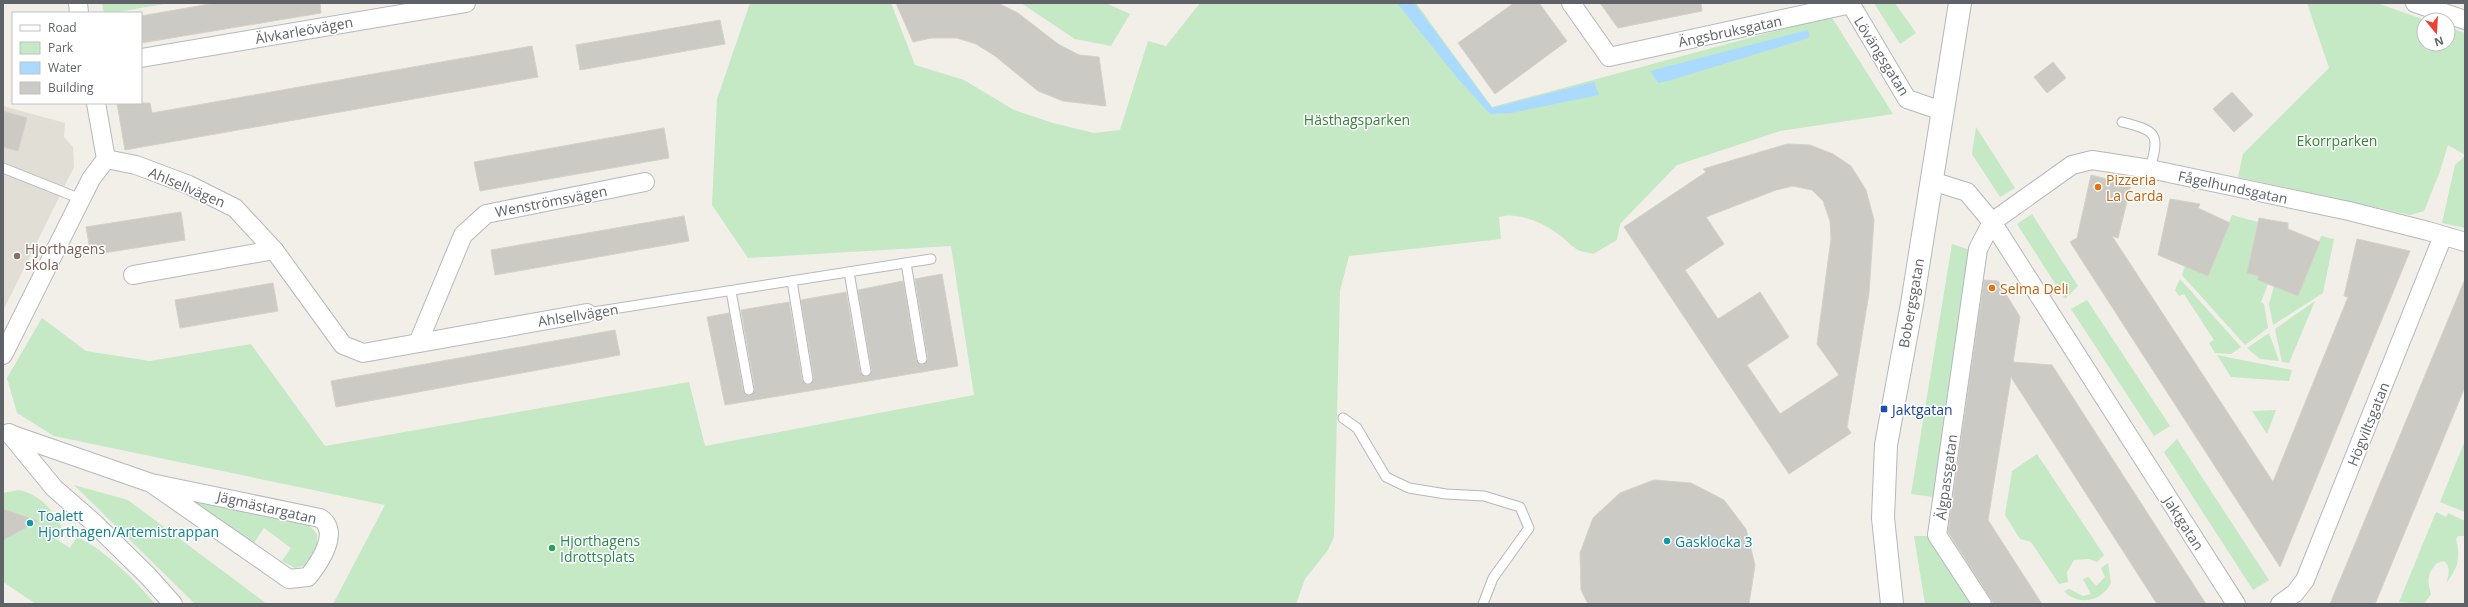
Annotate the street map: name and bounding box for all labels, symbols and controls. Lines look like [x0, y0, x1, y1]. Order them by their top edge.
street label: Ängsbruksgatan [1676, 11, 1784, 51]
legend [12, 12, 142, 104]
street label: Älvkarleövägen [254, 12, 354, 48]
north arrow [2416, 12, 2456, 52]
street label: Lövängsgatan [1850, 13, 1914, 99]
text: Road [48, 19, 77, 36]
text: N [2433, 33, 2446, 51]
text: Park [48, 39, 74, 56]
text: Water [48, 59, 82, 76]
text: Building [48, 79, 94, 96]
park label: Hästhagsparken [1304, 110, 1410, 129]
park label: Ekorrparken [2297, 131, 2377, 150]
street label: Ahlsellvägen [146, 162, 228, 212]
street label: Fågelhundsgatan [2176, 166, 2290, 208]
place label: Pizzeria La Carda [2106, 170, 2163, 205]
street label: Wenströmsvägen [493, 181, 609, 221]
marker: Pizzeria La Carda [2093, 182, 2103, 192]
place label: Hjorthagens skola [25, 239, 105, 274]
marker: Hjorthagens skola [12, 251, 22, 261]
street label: Bobergsgatan [1894, 257, 1928, 349]
place label: Selma Deli [2000, 279, 2069, 298]
marker: Selma Deli [1987, 283, 1997, 293]
street label: Ahlsellvägen [536, 299, 620, 331]
street label: Högviltsgatan [2343, 379, 2393, 469]
place label: Jaktgatan [1890, 400, 1953, 419]
marker: Jaktgatan [1879, 404, 1889, 414]
street label: Älgpassgatan [1931, 433, 1961, 521]
street label: Jägmästargatan [213, 486, 319, 528]
street label: Jaktgatan [2158, 491, 2208, 554]
place label: Toalett Hjorthagen/Artemistrappan [38, 506, 219, 541]
marker: Toalett Hjorthagen/Artemistrappan [25, 518, 35, 528]
place label: Hjorthagens Idrottsplats [560, 531, 640, 566]
place label: Gasklocka 3 [1675, 532, 1752, 551]
marker: Gasklocka 3 [1662, 536, 1672, 546]
marker: Hjorthagens Idrottsplats [547, 543, 557, 553]

